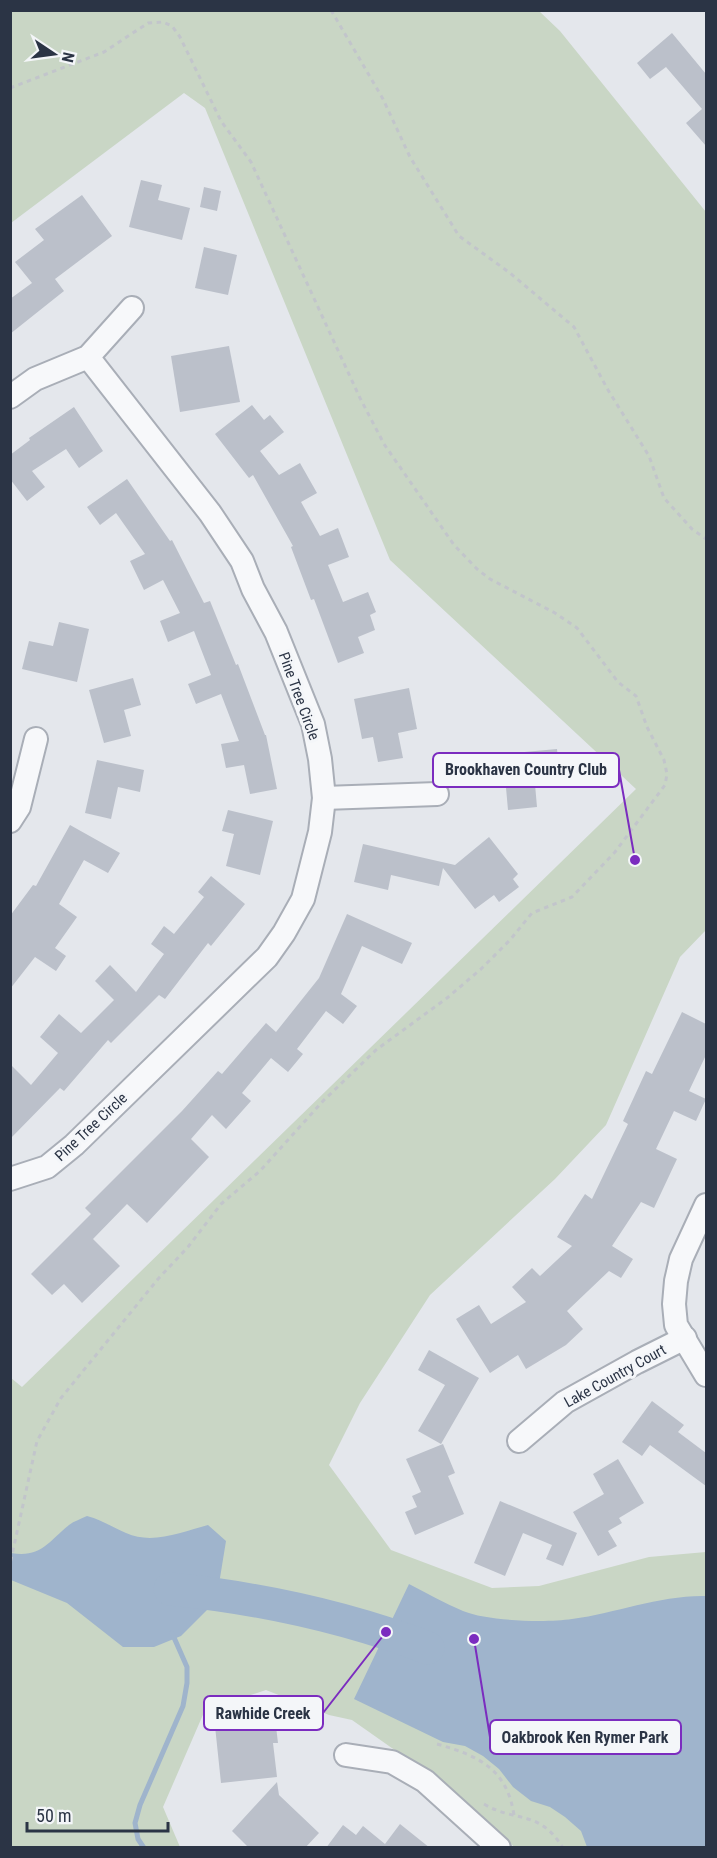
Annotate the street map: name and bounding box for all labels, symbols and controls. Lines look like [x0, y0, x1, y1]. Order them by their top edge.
north arrow [24, 24, 84, 84]
text: N [58, 50, 78, 64]
street label: Pine Tree Circle [275, 650, 323, 742]
callout: Brookhaven Country Club [433, 753, 619, 787]
text: Brookhaven Country Club [445, 760, 607, 779]
street label: Pine Tree Circle [51, 1089, 131, 1165]
street label: Lake Country Court [561, 1341, 669, 1411]
callout: Rawhide Creek [204, 1696, 323, 1730]
text: Rawhide Creek [216, 1704, 311, 1723]
callout: Oakbrook Ken Rymer Park [490, 1720, 681, 1754]
text: Oakbrook Ken Rymer Park [502, 1728, 669, 1747]
scale bar [27, 1795, 168, 1833]
text: 50 m [36, 1805, 71, 1826]

